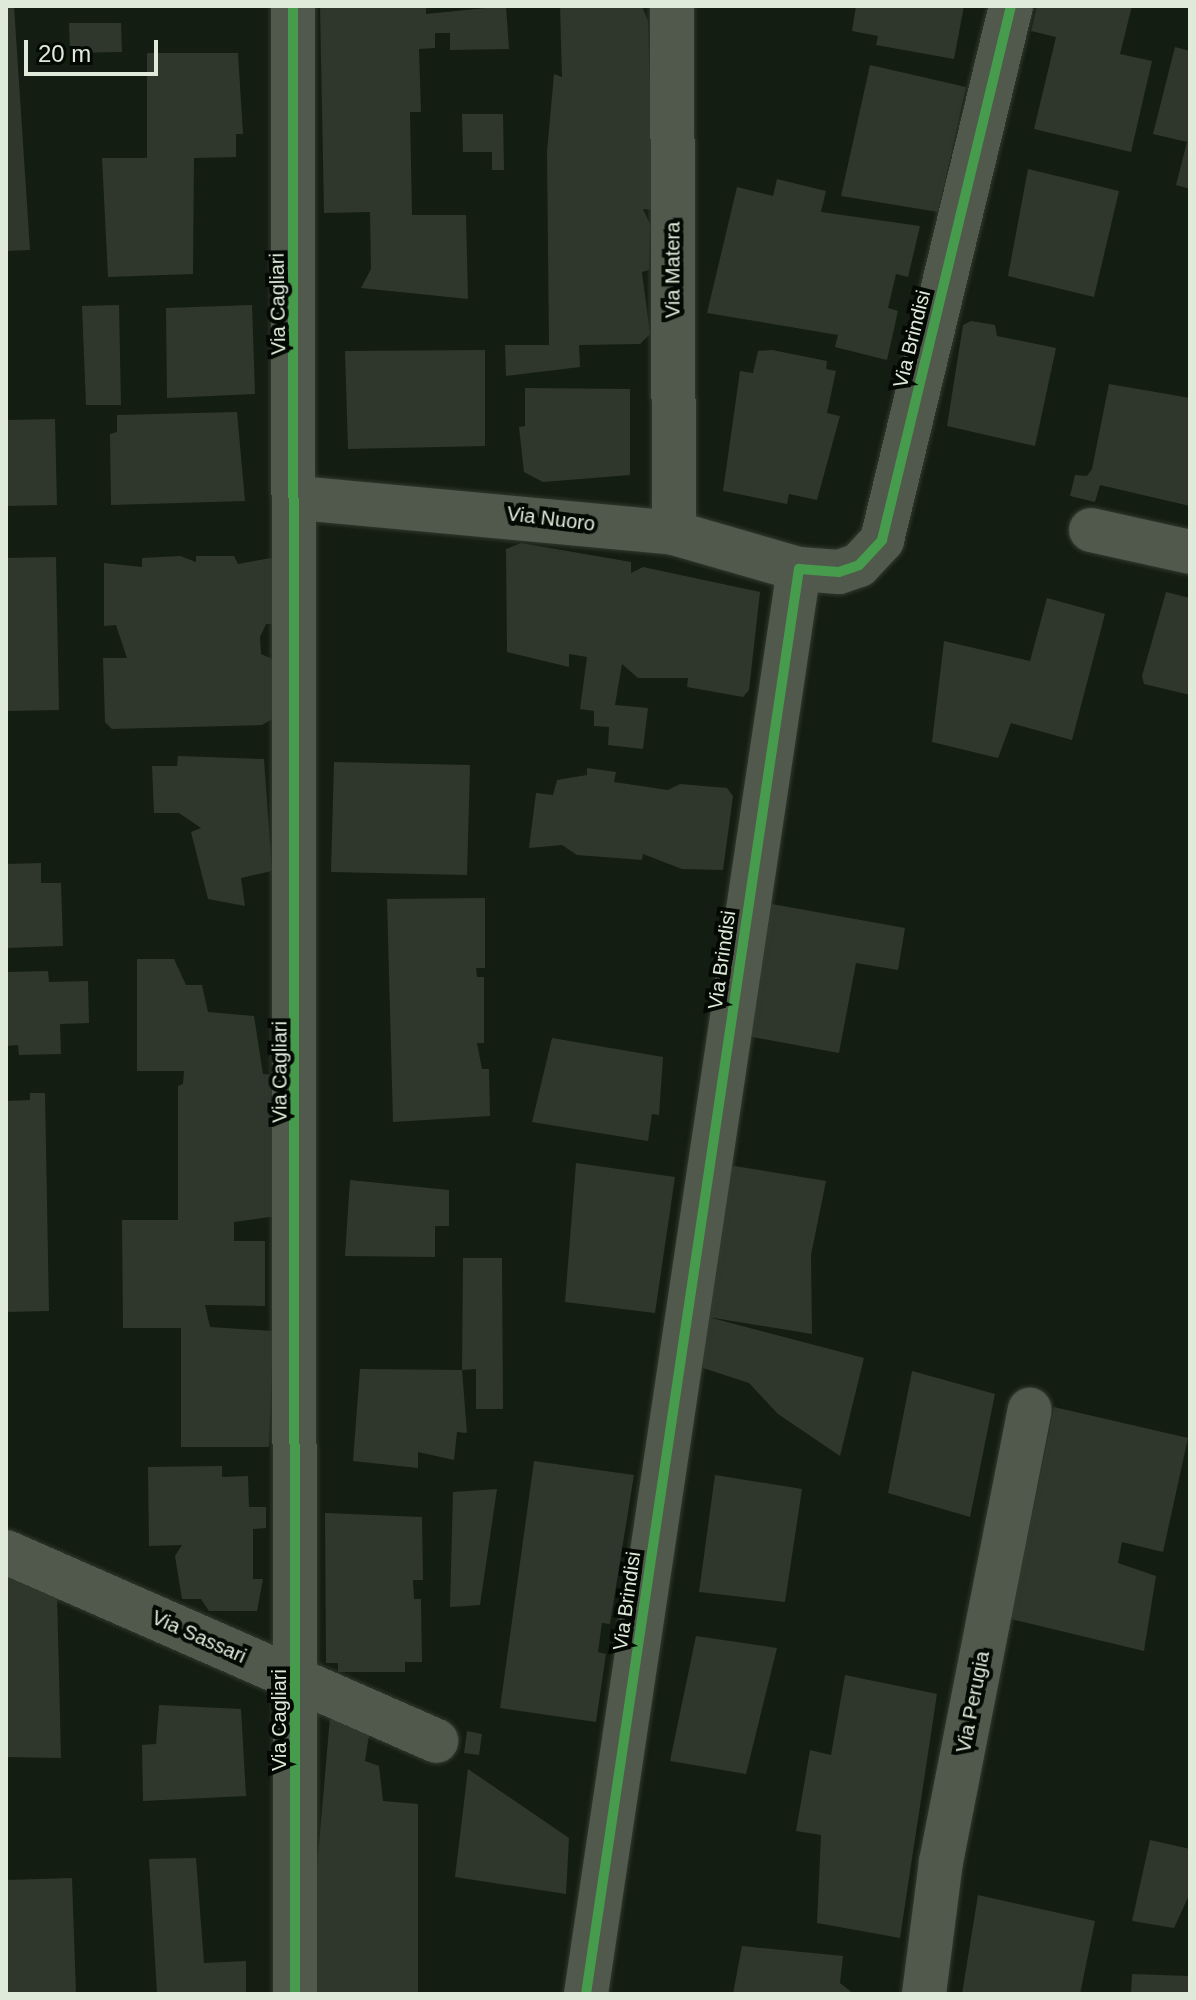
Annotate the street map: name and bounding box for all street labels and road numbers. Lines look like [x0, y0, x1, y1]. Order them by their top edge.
street label: Via Matera [661, 222, 685, 318]
street label: Via Cagliari [265, 253, 291, 355]
street label: Via Brindisi [888, 288, 936, 390]
street label: Via Nuoro [506, 502, 596, 536]
street label: Via Brindisi [703, 909, 741, 1011]
street label: Via Cagliari [268, 1021, 292, 1123]
street label: Via Brindisi [608, 1550, 646, 1652]
street label: Via Sassari [148, 1606, 250, 1668]
street label: Via Perugia [951, 1649, 995, 1755]
street label: Via Cagliari [267, 1669, 291, 1771]

